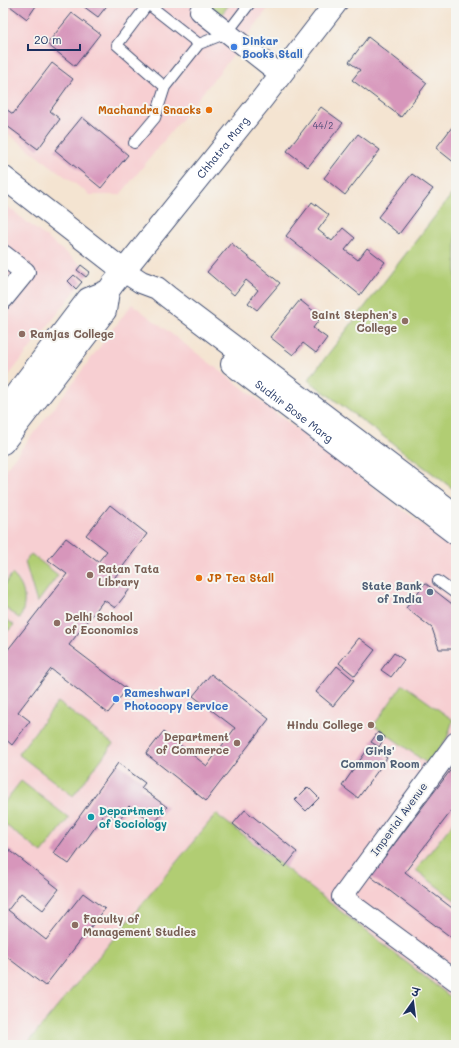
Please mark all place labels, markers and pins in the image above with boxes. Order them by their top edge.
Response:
place label: Dinkar Books Stall [242,33,303,61]
marker: Dinkar Books Stall [229,42,239,52]
place label: Machandra Snacks [98,102,201,117]
marker: Machandra Snacks [204,105,214,115]
place label: Saint Stephen's College [311,307,397,335]
marker: Saint Stephen's College [400,316,410,326]
place label: Ramjas College [30,326,114,341]
marker: Ramjas College [17,329,27,339]
place label: Ratan Tata Library [98,561,159,589]
marker: Ratan Tata Library [85,570,95,580]
place label: JP Tea Stall [207,570,274,585]
marker: JP Tea Stall [194,573,204,583]
place label: State Bank of India [362,578,422,606]
marker: State Bank of India [425,587,435,597]
place label: Delhi School of Economics [65,609,139,637]
marker: Delhi School of Economics [52,618,62,628]
place label: Rameshwari Photocopy Service [124,685,229,713]
marker: Rameshwari Photocopy Service [111,694,121,704]
place label: Hindu College [286,717,363,732]
marker: Hindu College [366,720,376,730]
place label: Department of Commerce [156,729,229,757]
marker: Girls' Common Room [375,733,385,743]
marker: Department of Commerce [232,738,242,748]
place label: Girls' Common Room [341,743,420,771]
place label: Department of Sociology [99,803,167,831]
marker: Department of Sociology [86,812,96,822]
place label: Faculty of Management Studies [83,911,197,939]
marker: Faculty of Management Studies [70,920,80,930]

